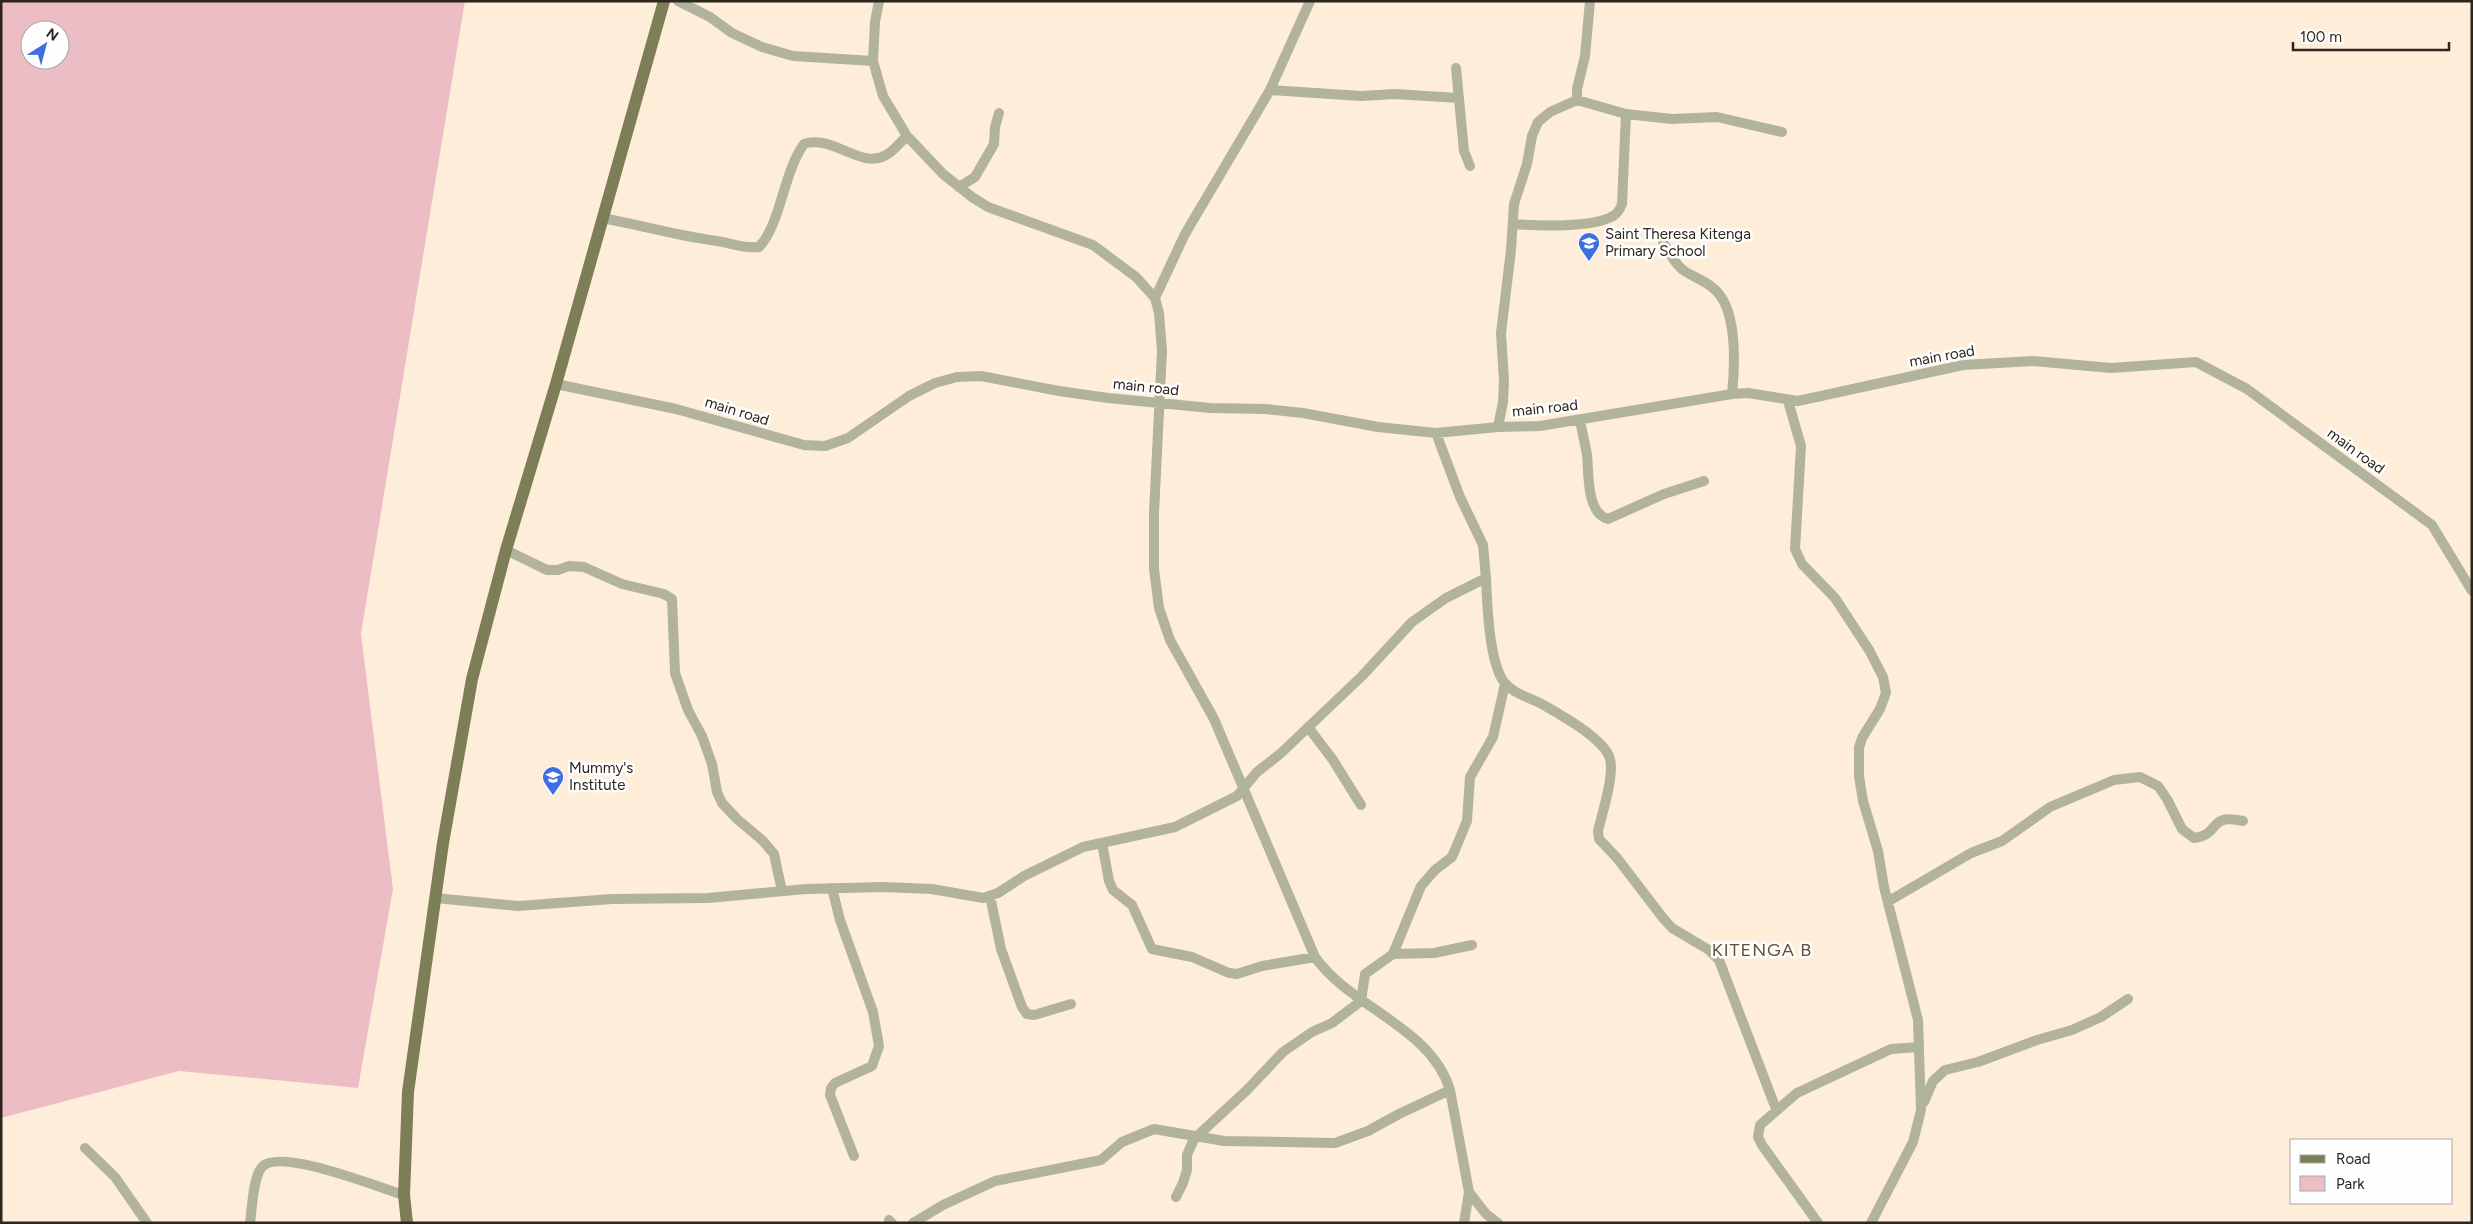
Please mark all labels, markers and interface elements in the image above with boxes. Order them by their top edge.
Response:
north arrow [20,20,70,70]
scale bar [2293,20,2449,52]
text: N [43,25,62,45]
text: 100 m [2300,28,2342,46]
place label: Saint Theresa Kitenga Primary School [1605,225,1751,260]
school or university icon: Saint Theresa Kitenga Primary School [1577,231,1601,262]
street label: main road [1908,341,1976,371]
street label: main road [1112,375,1180,399]
street label: main road [703,393,771,429]
street label: main road [1511,396,1579,420]
street label: main road [2324,424,2388,478]
place label: Mummy's Institute [569,759,633,794]
school or university icon: Mummy's Institute [541,765,565,796]
district label: KITENGA B [1712,939,1812,961]
legend [2290,1139,2453,1204]
text: Road [2336,1150,2371,1168]
text: Park [2336,1175,2365,1193]

